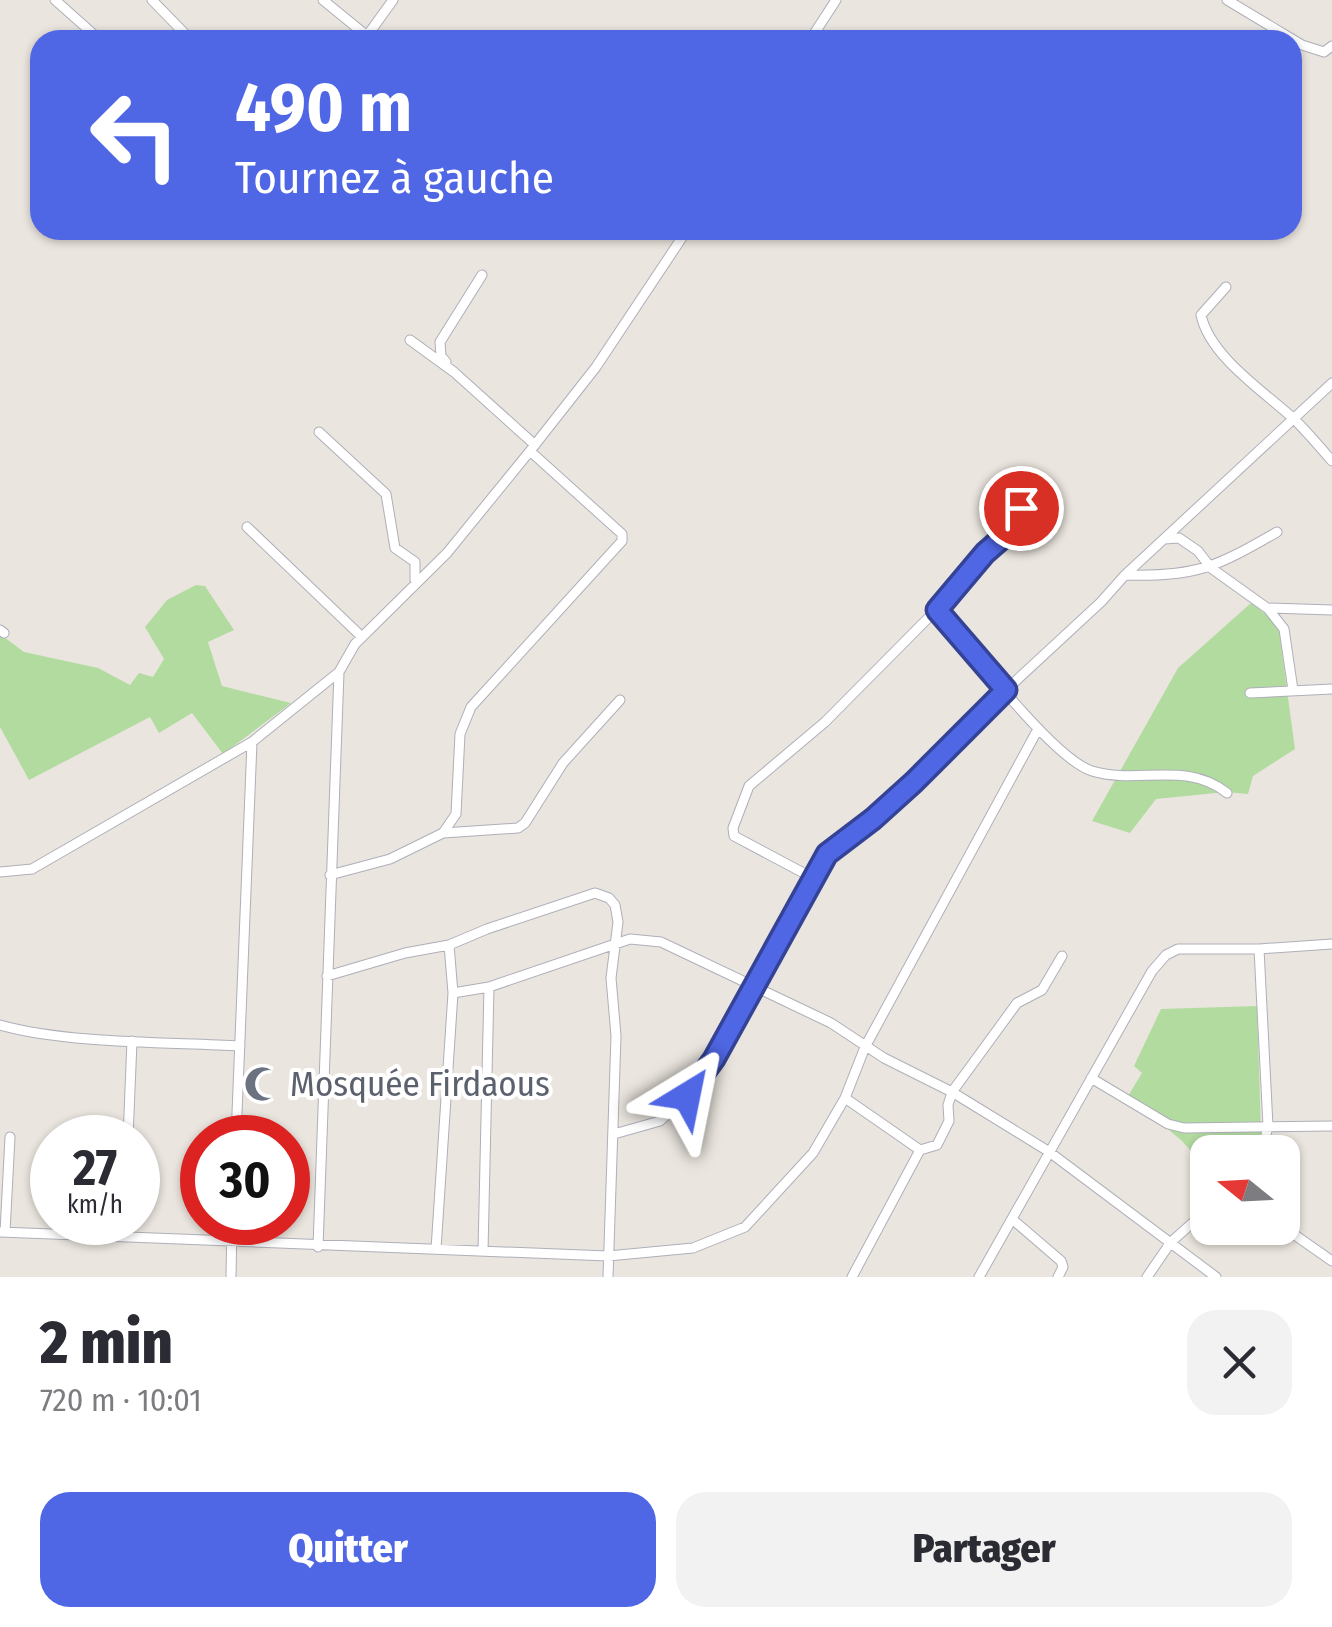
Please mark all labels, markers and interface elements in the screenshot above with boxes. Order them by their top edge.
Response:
text: 490 m [235,66,412,150]
icon: left [70,70,200,200]
text: Tournez à gauche [235,151,554,205]
pin [979,466,1064,551]
icon: arrive [994,481,1049,536]
position arrow [635,1044,739,1148]
place label: Mosquée Firdaous [290,1063,550,1105]
mosque icon: Mosquée Firdaous [243,1065,281,1103]
speed limit sign: 30 [180,1115,310,1245]
north arrow [1190,1135,1300,1245]
map controls [1190,1135,1300,1245]
text: 27 [73,1138,117,1198]
text: km/h [67,1190,123,1220]
text: 2 min [40,1307,173,1379]
button: close [1187,1310,1292,1415]
text: 720 m · 10:01 [40,1381,202,1419]
button: Quitter [40,1492,656,1607]
button: Partager [676,1492,1292,1607]

